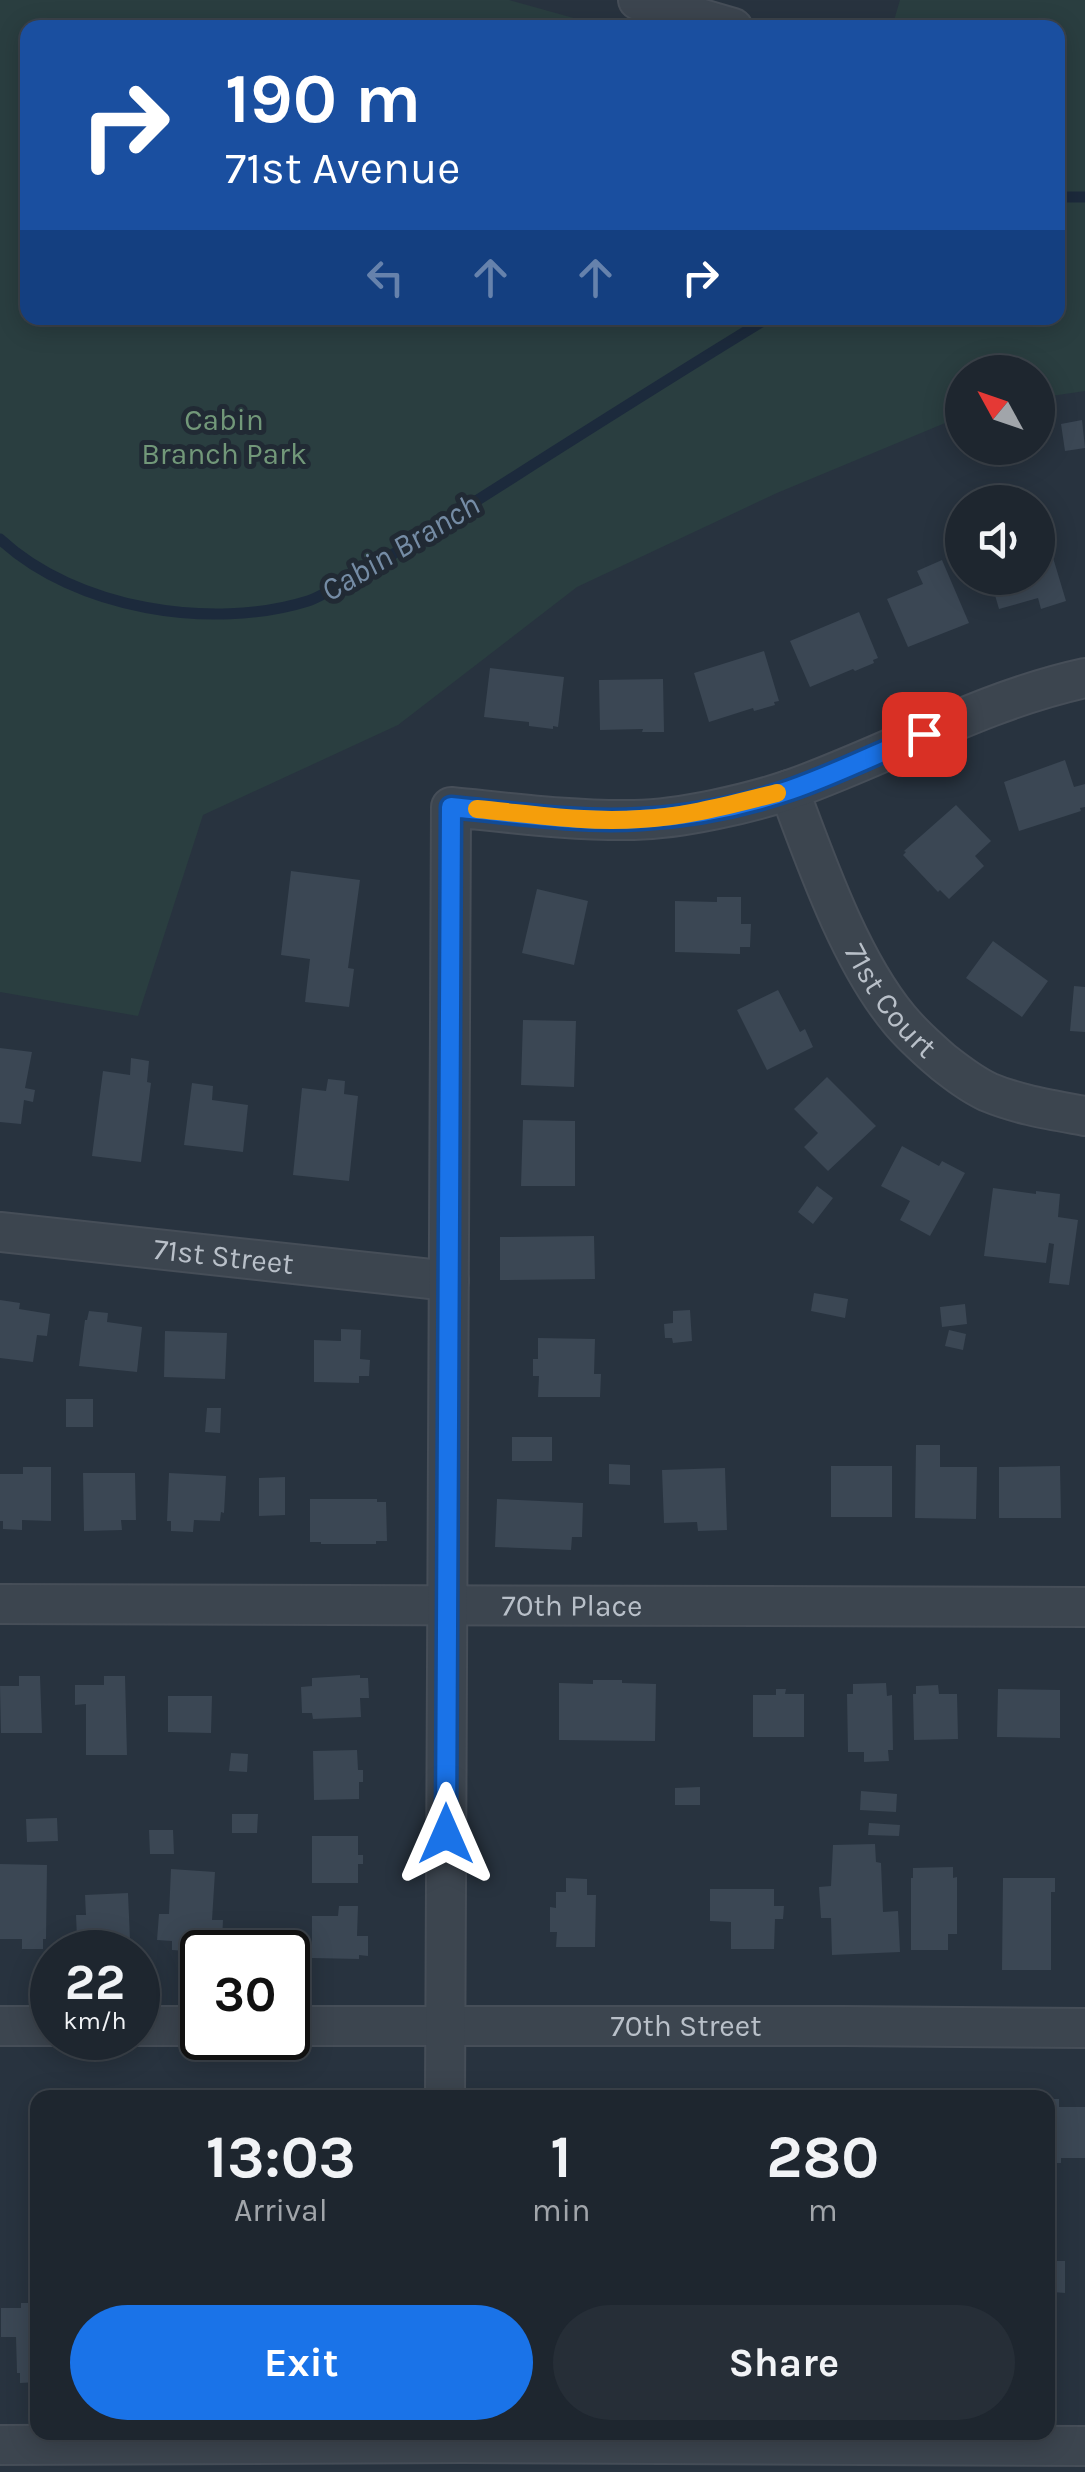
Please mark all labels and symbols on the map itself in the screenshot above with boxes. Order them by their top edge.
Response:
north arrow [945,355,1055,465]
park label: Cabin Branch Park [141,402,307,472]
water label: Cabin Branch [314,486,486,609]
pin [882,692,967,777]
street label: 71st Court [837,938,944,1065]
street label: 71st Street [152,1231,295,1282]
street label: 70th Place [502,1587,642,1624]
position arrow [394,1782,498,1886]
speed limit sign: 30 [180,1930,310,2060]
street label: 70th Street [611,2008,761,2044]

